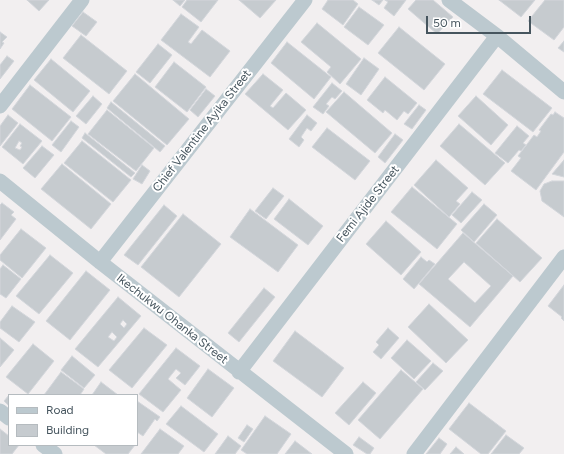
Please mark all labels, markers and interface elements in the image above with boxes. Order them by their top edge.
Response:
scale bar [428,8,533,34]
text: 50 m [433,16,461,30]
street label: Chief Valentine Ayika Street [150,67,254,195]
street label: Femi Ajide Street [334,163,402,245]
street label: Ikechukwu Ohanka Street [113,271,231,367]
legend [8,394,138,446]
text: Road [46,403,74,417]
text: Building [46,423,89,437]

